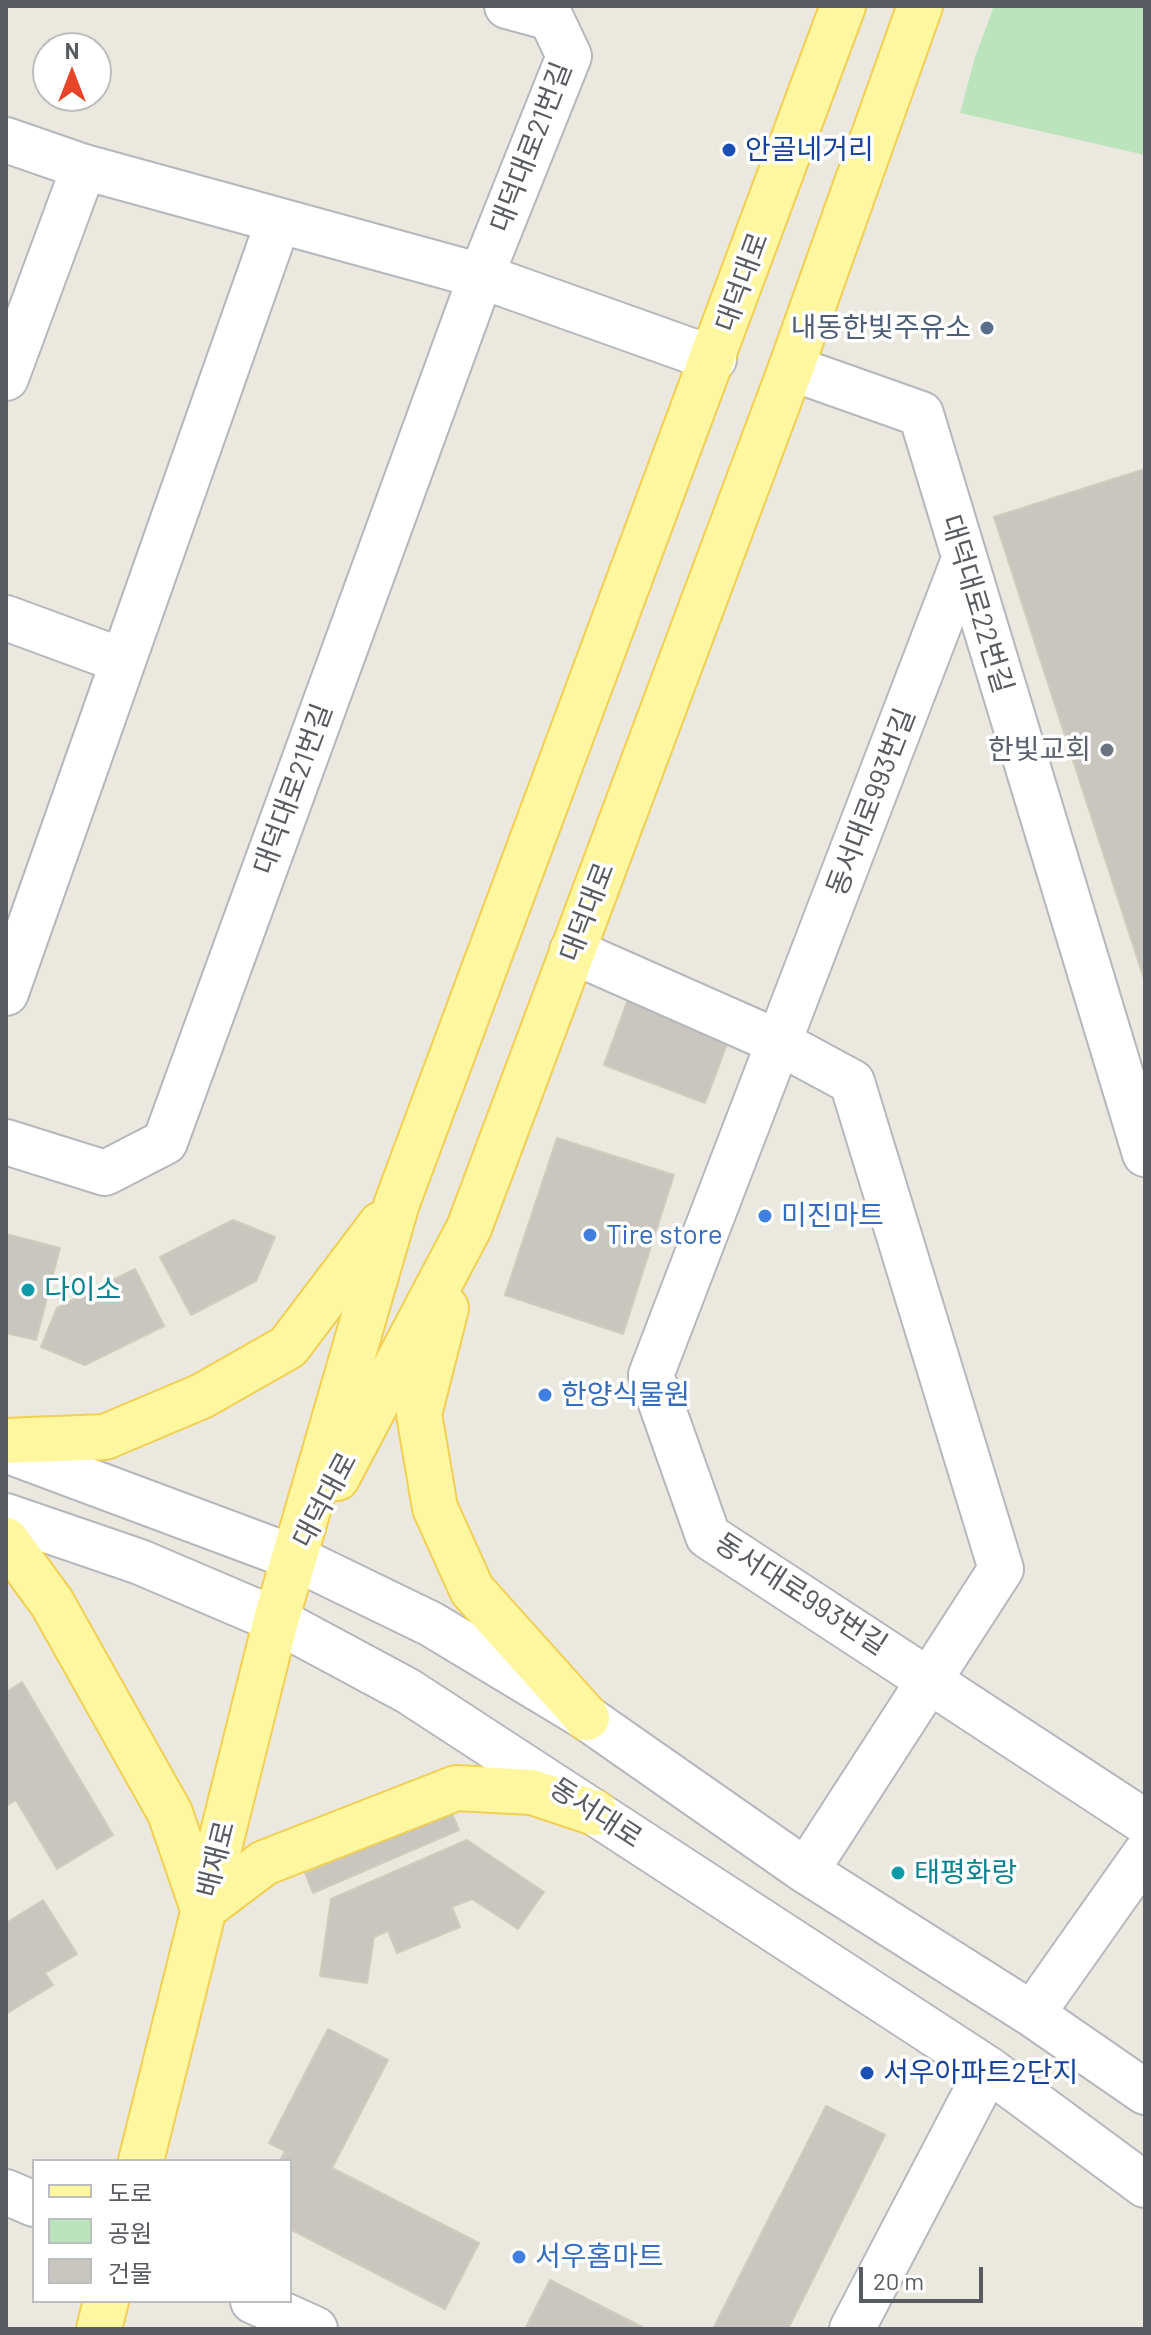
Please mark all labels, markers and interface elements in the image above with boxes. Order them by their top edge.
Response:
north arrow [32,32,112,112]
text: N [65,37,79,63]
street label: 대덕대로21번길 [483,57,579,237]
place label: 안골네거리 [745,133,874,167]
marker: 안골네거리 [720,141,738,159]
street label: 대덕대로 [709,228,775,336]
place label: 내동한빛주유소 [791,311,971,345]
marker: 내동한빛주유소 [978,319,996,337]
street label: 대덕대로22번길 [934,511,1020,697]
street label: 대덕대로21번길 [247,699,339,879]
street label: 동서대로993번길 [820,703,922,901]
place label: 한빛교회 [988,733,1091,767]
marker: 한빛교회 [1098,741,1116,759]
street label: 대덕대로 [553,858,621,966]
place label: 미진마트 [781,1199,884,1233]
marker: 미진마트 [756,1207,774,1225]
place label: Tire store [606,1218,723,1252]
marker: Tire store [581,1226,599,1244]
place label: 다이소 [44,1273,121,1307]
marker: 다이소 [19,1281,37,1299]
place label: 한양식물원 [561,1378,690,1412]
marker: 한양식물원 [536,1386,554,1404]
street label: 대덕대로 [286,1447,364,1553]
street label: 동서대로993번길 [709,1526,893,1662]
street label: 동서대로 [544,1771,648,1855]
street label: 배재로 [190,1817,242,1901]
place label: 태평화랑 [914,1856,1017,1890]
marker: 태평화랑 [889,1864,907,1882]
place label: 서우아파트2단지 [883,2056,1078,2090]
marker: 서우아파트2단지 [858,2064,876,2082]
legend [32,2159,292,2303]
text: 도로 [108,2178,152,2207]
text: 공원 [108,2218,152,2247]
place label: 서우홈마트 [535,2240,664,2274]
marker: 서우홈마트 [510,2248,528,2266]
scale bar [863,2251,987,2301]
text: 건물 [108,2258,152,2287]
text: 20 m [873,2266,924,2295]

